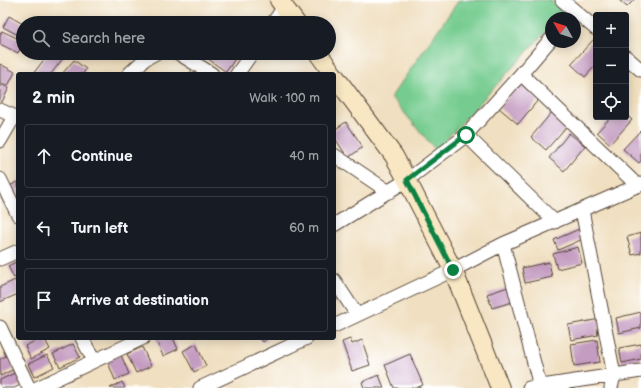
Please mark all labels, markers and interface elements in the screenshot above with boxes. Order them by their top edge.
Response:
north arrow [545,12,581,48]
map controls [593,12,629,120]
button: + [593,12,629,48]
search box [16,16,336,60]
icon: search [30,27,52,49]
text: Search here [62,29,145,48]
button: − [593,48,629,84]
button: locate [593,84,629,120]
text: 2 min [32,88,75,108]
text: Walk · 100 m [249,90,320,106]
route start [457,126,475,144]
icon: ahead [33,145,55,167]
text: Continue [71,147,133,166]
text: 40 m [289,148,319,164]
icon: left [33,217,55,239]
text: Turn left [71,219,128,238]
text: 60 m [289,220,319,236]
route end [444,261,462,279]
icon: arrive [33,289,55,311]
text: Arrive at destination [71,291,209,310]

